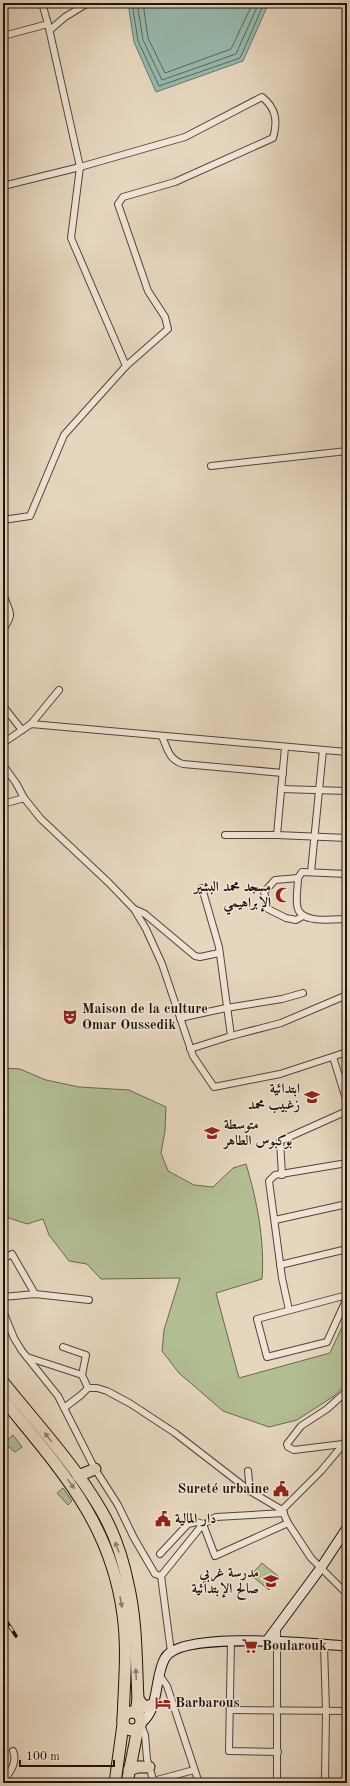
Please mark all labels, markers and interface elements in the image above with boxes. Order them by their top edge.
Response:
place label: مسجد محمد البشير الإبراهيمي [192,880,271,915]
mosque icon: مسجد محمد البشير الإبراهيمي [274,886,292,904]
place label: Maison de la culture Omar Oussedik [82,1002,208,1032]
theatre icon: Maison de la culture Omar Oussedik [61,1008,79,1026]
place label: ابتدائية زغبيب محمد [248,1082,300,1114]
school or university icon: ابتدائية زغبيب محمد [303,1088,321,1106]
place label: متوسطة بوكبوس الطاهر [222,1118,293,1150]
school or university icon: متوسطة بوكبوس الطاهر [203,1124,221,1142]
one-way arrow [44,1432,52,1443]
one-way arrow [67,1479,75,1490]
public building icon: Sureté urbaine [272,1480,290,1498]
place label: Sureté urbaine [177,1482,269,1496]
public building icon: دار المالية [154,1510,172,1528]
place label: دار المالية [175,1512,216,1527]
one-way arrow [113,1540,119,1552]
place label: مدرسة غربي صالح الإبتدائية [192,1566,259,1600]
school or university icon: مدرسة غربي صالح الإبتدائية [262,1572,280,1590]
one-way arrow [119,1596,125,1609]
supermarket icon: Boularouk [241,1637,259,1655]
place label: Boularouk [262,1639,327,1653]
one-way arrow [133,1668,140,1680]
hotel icon: Barbarous [154,1694,172,1712]
place label: Barbarous [175,1696,239,1710]
scale bar [20,1742,114,1768]
text: 100 m [26,1751,60,1763]

